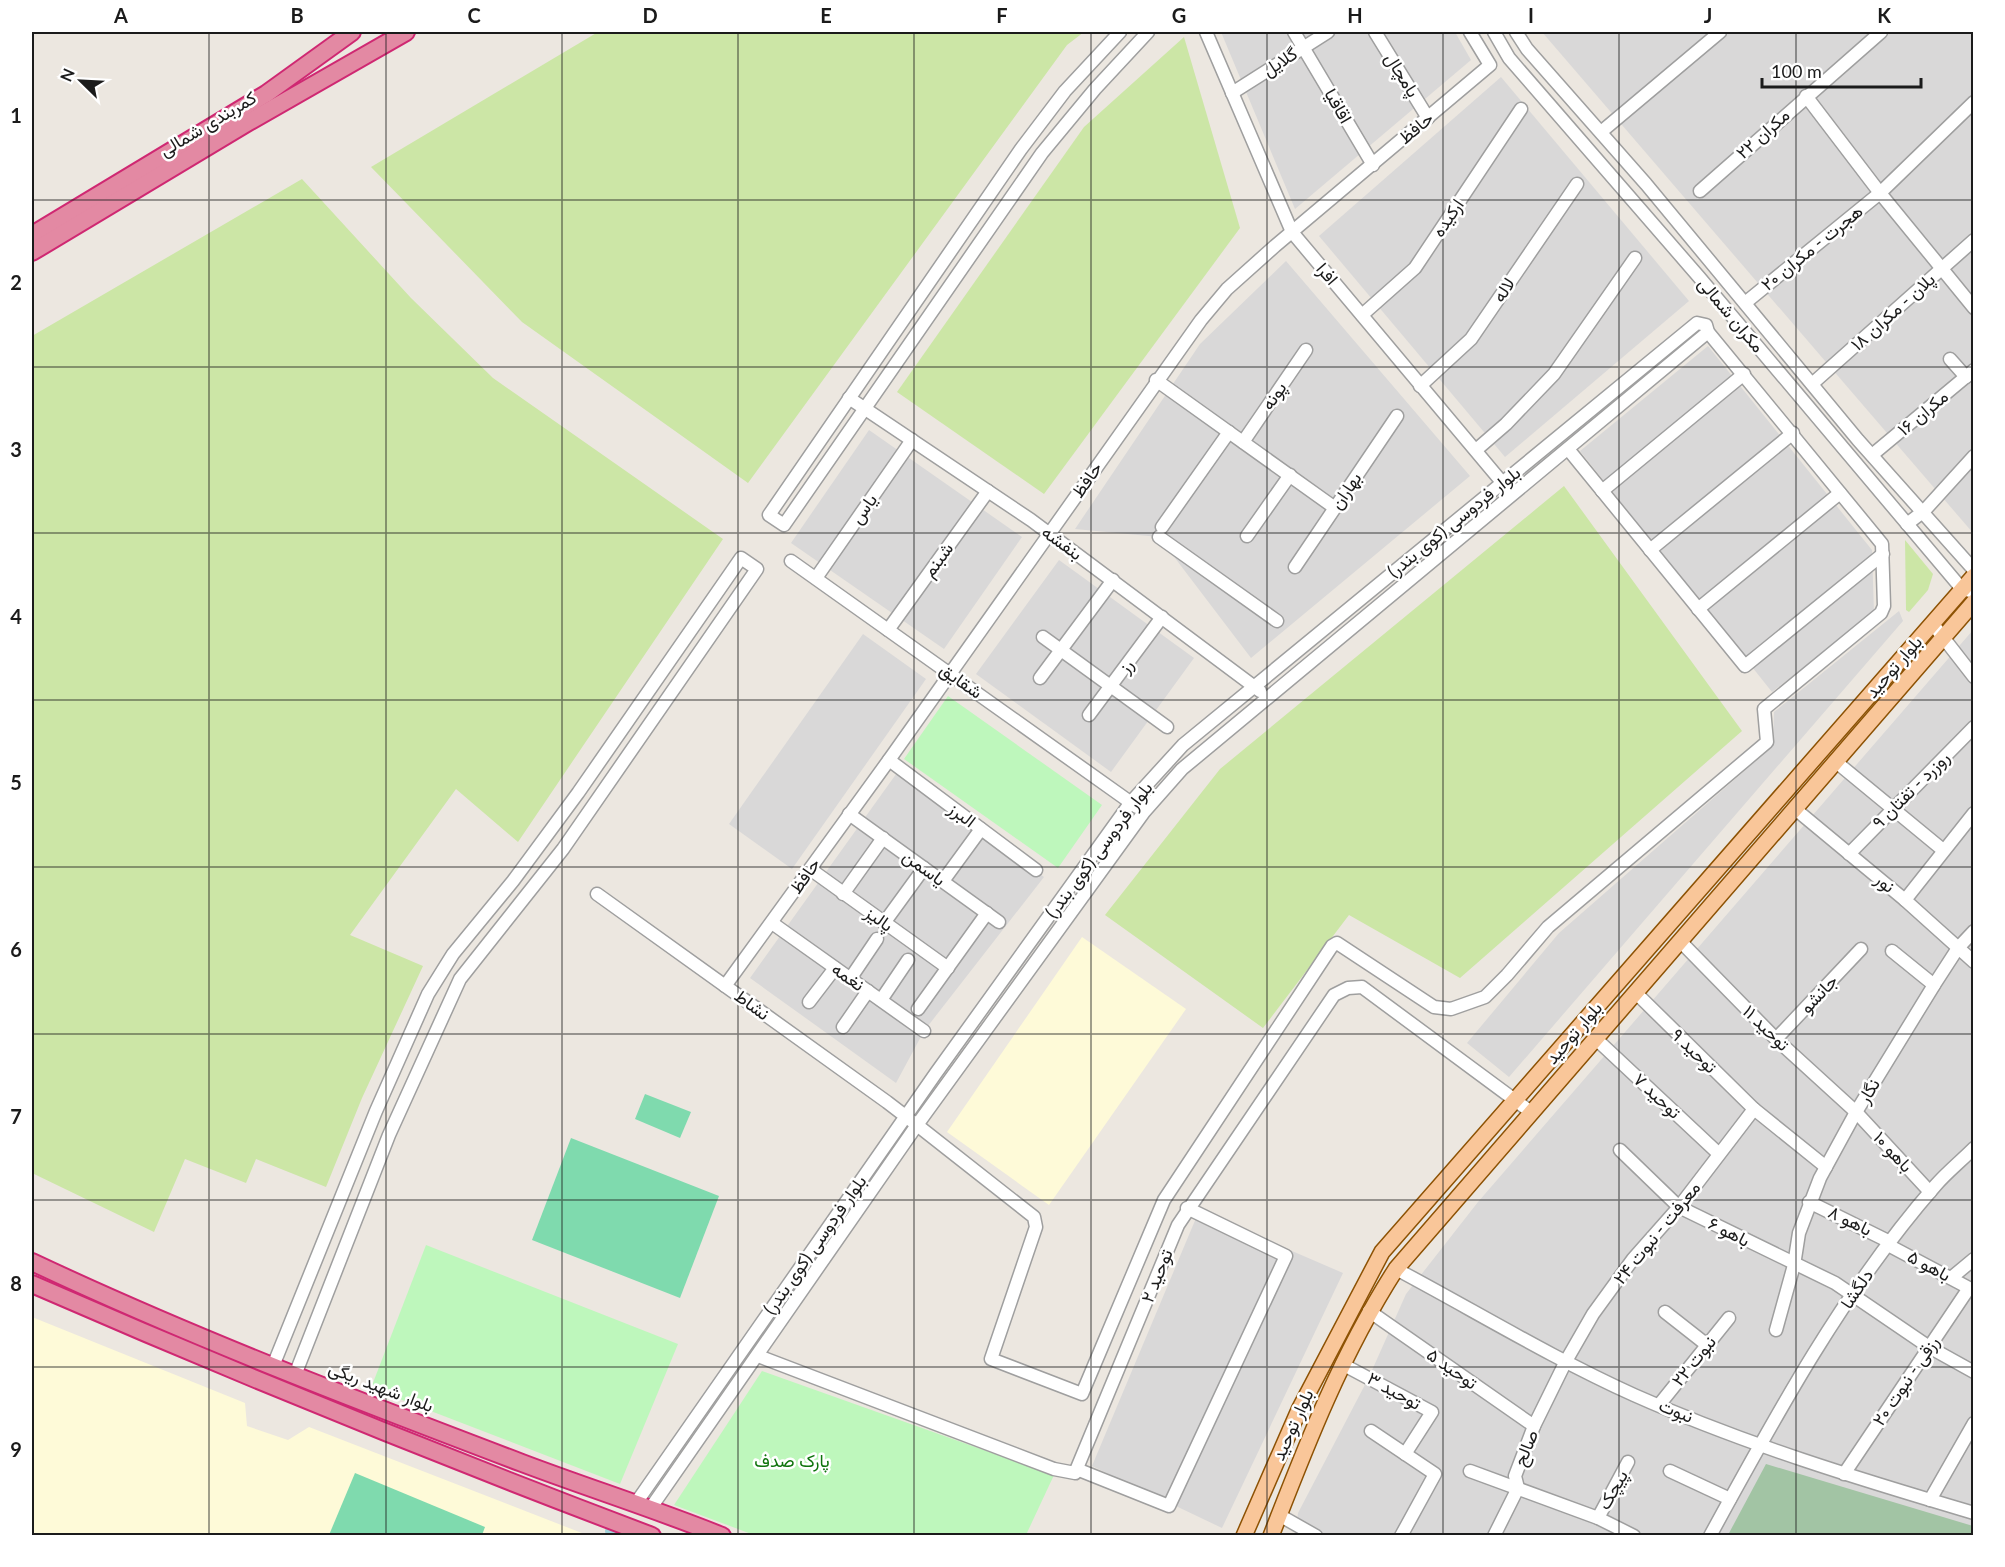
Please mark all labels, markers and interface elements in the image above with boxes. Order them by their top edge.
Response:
text: A [113,3,128,27]
text: B [290,3,304,27]
text: C [467,3,481,27]
text: D [642,3,658,27]
text: E [820,3,832,27]
text: F [996,3,1008,27]
text: G [1172,3,1186,27]
text: H [1347,3,1363,27]
text: I [1528,3,1534,27]
text: J [1704,3,1712,27]
text: K [1877,3,1891,27]
street label: گلایل [1258,42,1302,81]
street label: پامچال [1379,48,1425,102]
north arrow [51,51,111,111]
scale bar [1762,51,1921,89]
text: 100 m [1771,60,1822,82]
text: N [56,65,78,84]
street label: اقاقیا [1320,84,1358,127]
street label: کمربندی شمالی [155,86,260,162]
text: 1 [10,103,22,127]
street label: مکران ۲۲ [1731,104,1794,164]
street label: حافظ [1393,106,1437,148]
street label: ارکیده [1427,194,1469,241]
street label: هجرت - مکران ۲۰ [1756,200,1867,296]
street label: افرا [1311,258,1343,290]
street label: پلان - مکران ۱۸ [1846,268,1940,356]
text: 2 [10,270,22,294]
street label: مکران شمالی [1693,272,1770,357]
street label: لاله [1487,273,1519,306]
street label: پونه [1256,377,1292,415]
street label: مکران ۱۶ [1893,385,1953,441]
text: 3 [10,437,22,461]
street label: حافظ [1066,457,1106,502]
street label: بلوار فردوسی (کوی بندر) [1382,461,1525,582]
street label: بهاران [1325,468,1366,514]
street label: یاس [845,489,882,528]
street label: بنفشه [1038,520,1087,564]
street label: شبنم [917,538,959,582]
text: 4 [10,604,22,628]
street label: بلوار توحید [1860,631,1927,703]
street label: رز [1112,654,1138,678]
street label: شقایق [935,658,987,704]
street label: روزرد - تفتان ۹ [1867,746,1954,833]
text: 5 [10,770,22,794]
street label: بلوار فردوسی (کوی بندر) [1040,777,1157,922]
street label: البرز [943,796,981,832]
street label: یاسمن [898,844,950,891]
street label: حافظ [784,853,824,898]
street label: نور [1870,867,1900,898]
street label: پالیز [859,900,898,937]
text: 6 [10,937,22,961]
street label: نغمه [828,957,869,995]
street label: جانشو [1795,969,1843,1018]
street label: نشاط [731,984,775,1024]
street label: بلوار توحید [1540,997,1607,1069]
street label: توحید ۱۱ [1738,1000,1795,1056]
street label: توحید ۹ [1667,1023,1722,1078]
street label: توحید ۷ [1629,1068,1686,1123]
street label: نگار [1852,1074,1885,1108]
text: 7 [10,1104,22,1128]
street label: باهو ۱۰ [1869,1126,1918,1177]
street label: بلوار فردوسی (کوی بندر) [758,1171,871,1319]
street label: معرفت - نبوت ۲۴ [1608,1177,1705,1289]
street label: باهو ۸ [1825,1200,1876,1241]
street label: باهو ۶ [1704,1211,1754,1252]
street label: باهو ۵ [1904,1245,1955,1286]
street label: توحید ۲ [1135,1246,1178,1306]
street label: دلگشا [1835,1265,1877,1312]
text: 8 [10,1271,22,1295]
street label: نبوت ۲۲ [1666,1331,1721,1391]
street label: رزقی - نبوت ۲۰ [1867,1331,1944,1430]
street label: توحید ۵ [1422,1343,1482,1394]
street label: بلوار شهید ریگی [325,1356,437,1417]
street label: توحید ۳ [1363,1366,1425,1415]
street label: بلوار توحید [1267,1386,1318,1464]
street label: نبوت [1656,1393,1697,1428]
street label: صالح [1508,1426,1544,1470]
text: 9 [10,1437,22,1461]
park label: پارک صدف [754,1449,830,1473]
street label: پیچک [1592,1466,1634,1514]

